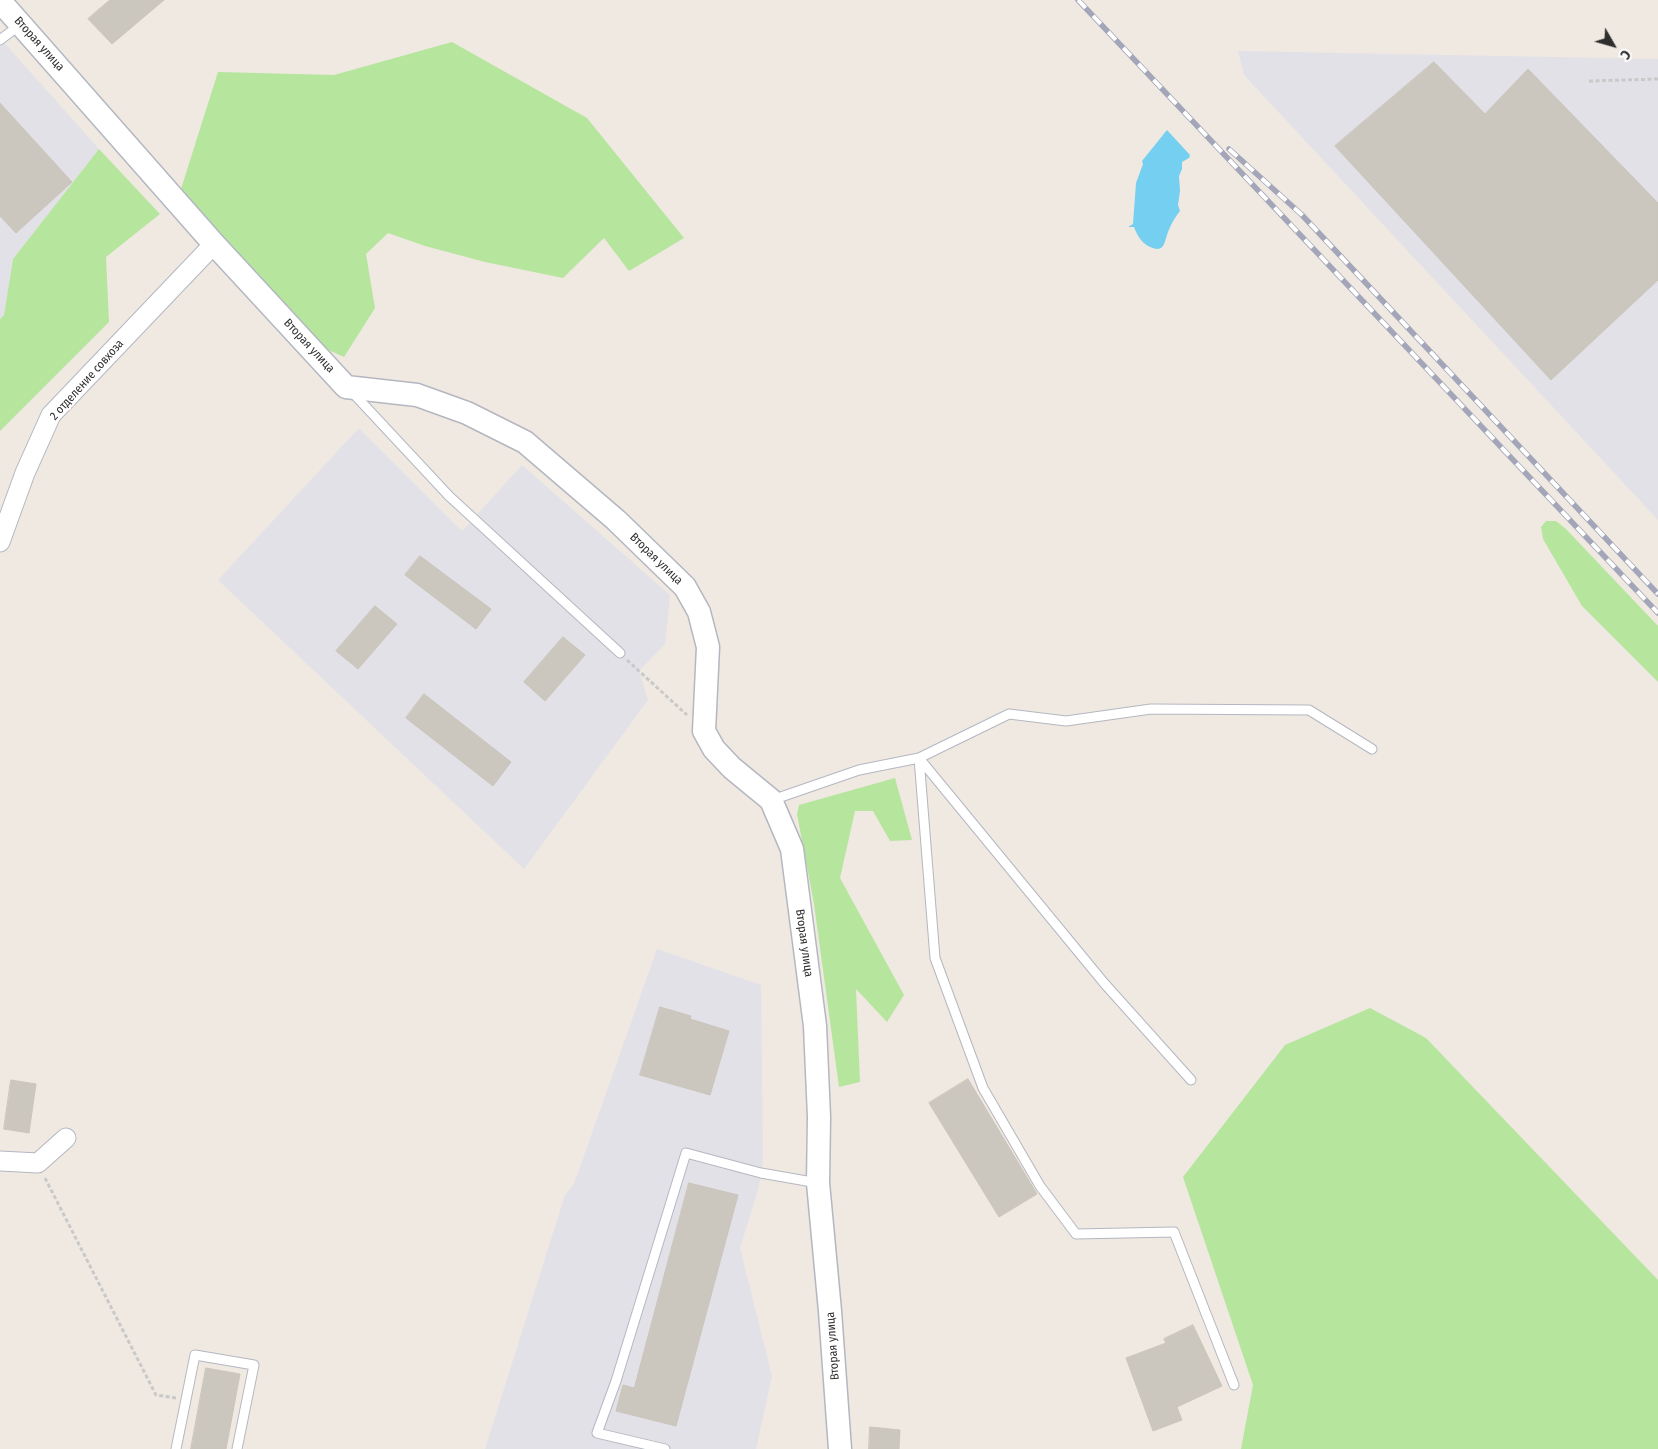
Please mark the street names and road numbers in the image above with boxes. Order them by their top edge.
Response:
street label: Вторая улица [11,14,67,74]
street label: Вторая улица [280,316,338,376]
street label: 2 отделение совхоза [47,337,127,423]
street label: Вторая улица [626,530,686,588]
street label: Вторая улица [792,908,816,978]
street label: Вторая улица [823,1311,843,1381]

